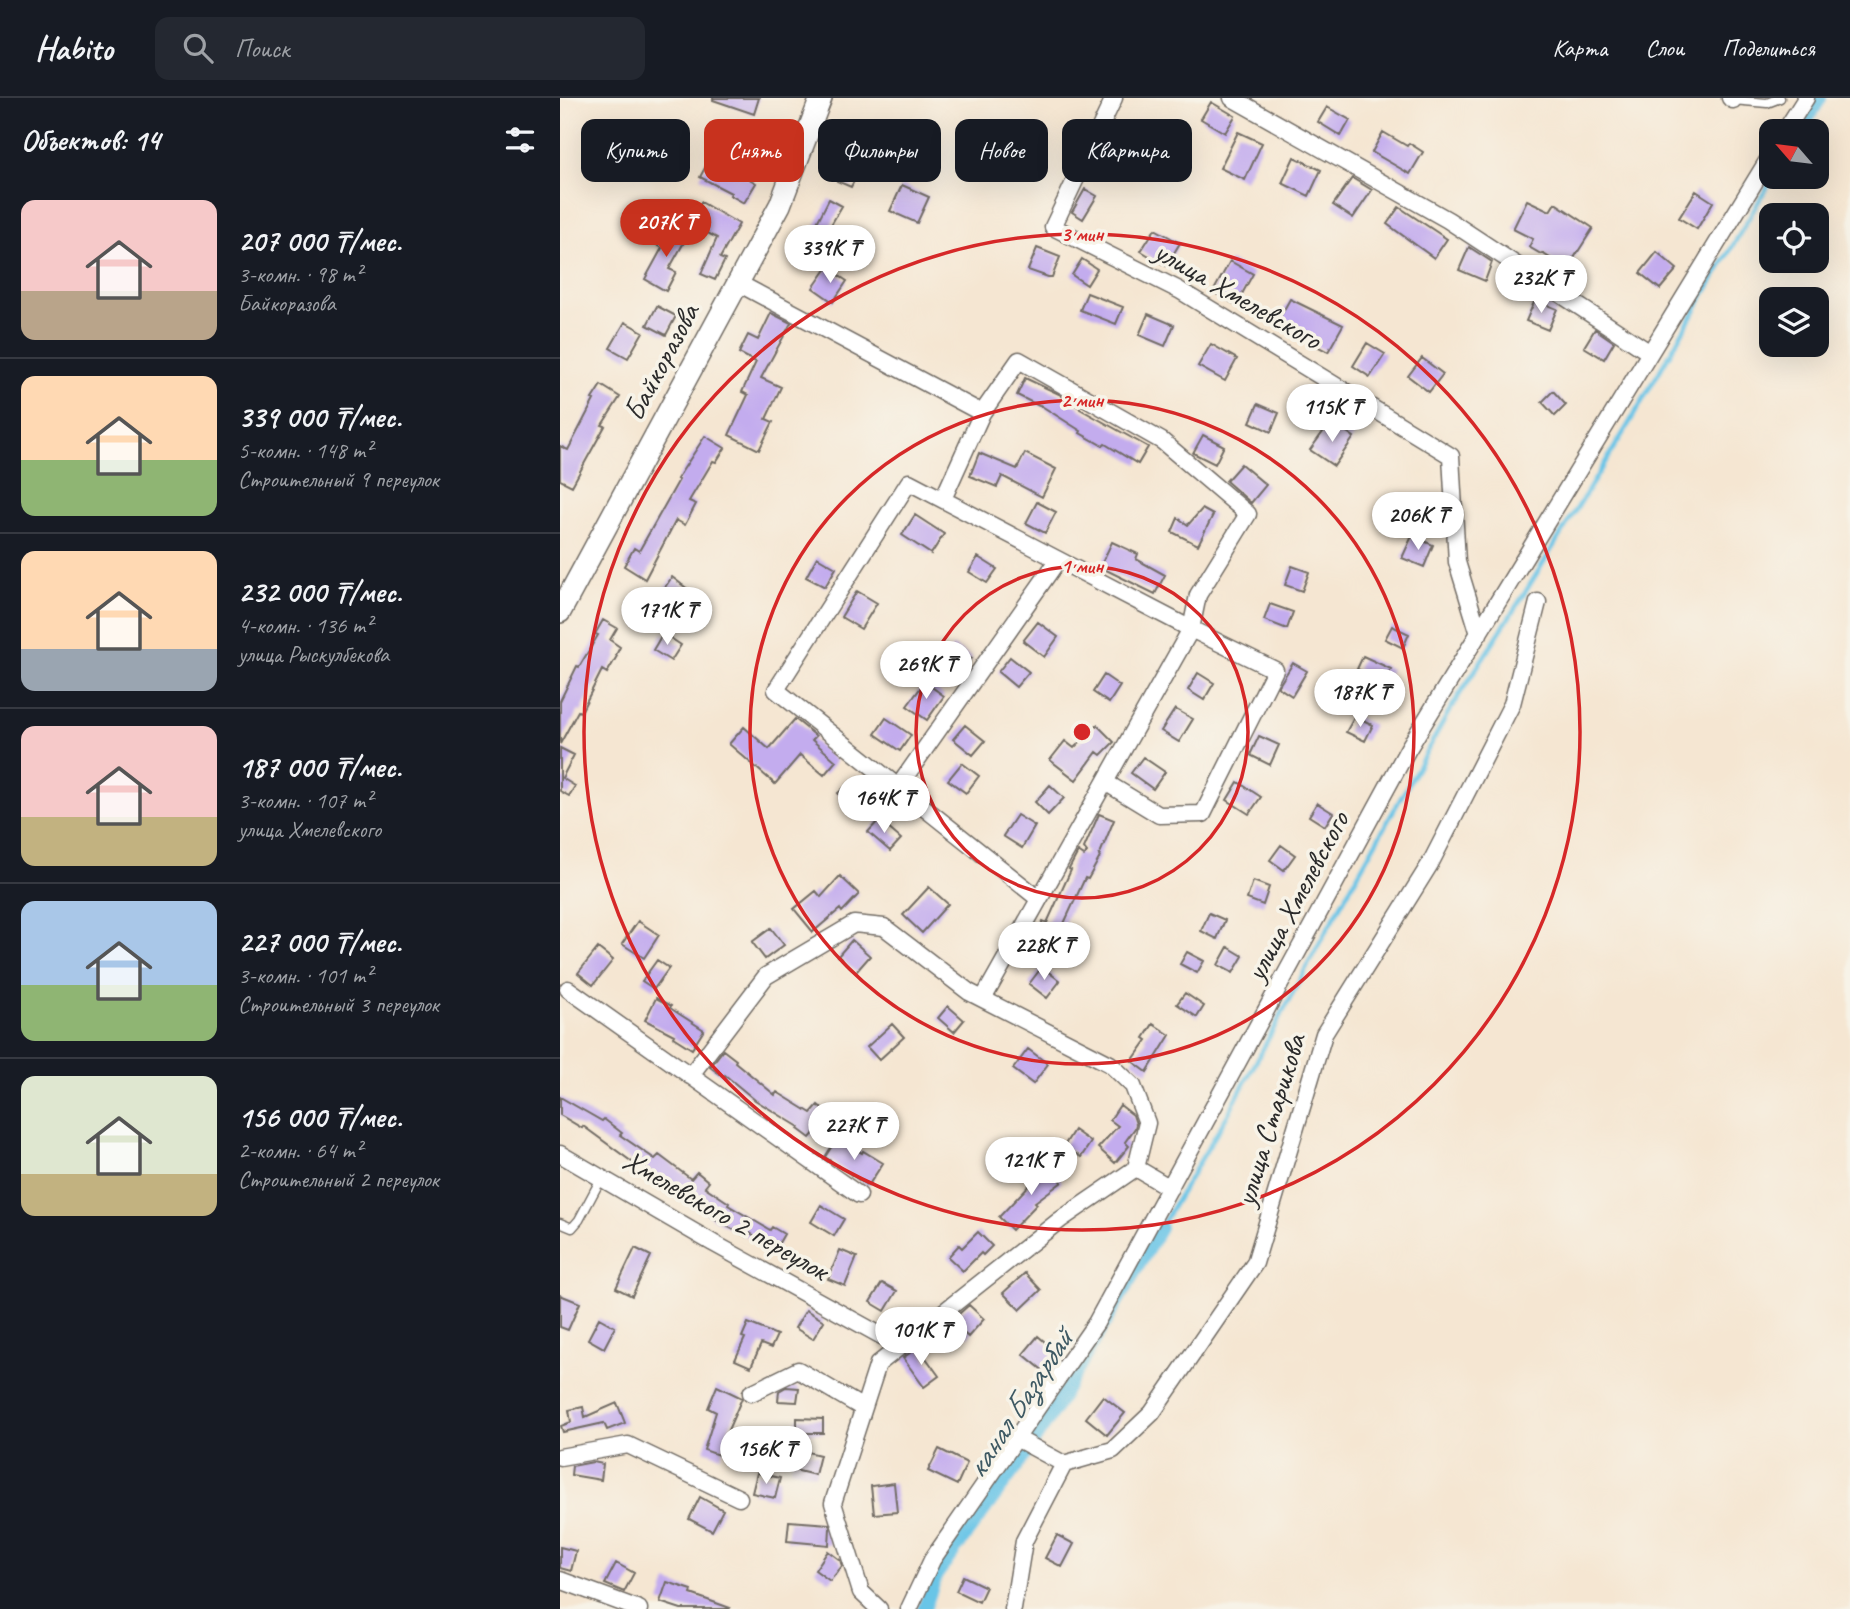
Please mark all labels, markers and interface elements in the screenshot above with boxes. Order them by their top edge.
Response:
search box [155,17,645,80]
text: Habito [35,27,113,69]
icon: search [179,29,217,67]
text: Поиск [235,32,290,65]
text: Карта [1553,33,1607,63]
text: Слои [1645,33,1684,63]
text: Поделиться [1722,33,1815,63]
chip: Купить [581,119,690,182]
chip: Снять [704,119,804,182]
chip: Фильтры [818,119,941,182]
chip: Новое [955,119,1048,182]
chip: Квартира [1062,119,1192,182]
north arrow [1759,119,1829,189]
map controls [1759,119,1829,357]
text: Объектов: 14 [21,121,160,159]
icon: filters [501,121,539,159]
pin: 207K ₸ [609,200,723,259]
button: locate [1759,203,1829,273]
text: 207K ₸ [636,207,696,236]
text: 3 мин [1061,221,1105,247]
text: 207 000 ₸/мес. [238,222,402,260]
pin: 339K ₸ [773,226,887,285]
icon: home [77,228,161,312]
street label: улица Хмелевского [1146,231,1329,359]
text: 339K ₸ [800,233,860,262]
pin: 232K ₸ [1484,256,1598,315]
text: 3-комн. · 98 m² [238,260,362,289]
text: 232K ₸ [1511,263,1571,292]
button: layers [1759,287,1829,357]
text: Байкоразова [238,289,335,318]
street label: Байкоразова [614,295,708,427]
pin: 115K ₸ [1275,384,1389,444]
text: 2 мин [1061,387,1105,413]
text: 115K ₸ [1302,392,1362,421]
text: 339 000 ₸/мес. [238,398,401,436]
icon: home [77,404,161,488]
text: 5-комн. · 148 m² [238,436,372,465]
text: Строительный 9 переулок [238,465,439,494]
pin: 206K ₸ [1361,492,1475,552]
text: 206K ₸ [1388,500,1448,529]
text: 1 мин [1061,553,1105,579]
text: 232 000 ₸/мес. [238,573,402,611]
icon: home [77,579,161,663]
pin: 171K ₸ [610,588,724,647]
text: 171K ₸ [637,595,697,624]
text: 4-комн. · 136 m² [238,611,372,640]
text: улица Рыскулбекова [238,640,389,669]
pin: 269K ₸ [869,642,983,701]
text: 269K ₸ [896,649,956,678]
pin: 187K ₸ [1303,670,1417,729]
text: 187K ₸ [1330,677,1390,706]
centre of rings [1070,720,1094,744]
text: 187 000 ₸/мес. [238,748,402,786]
icon: home [77,754,161,838]
pin: 164K ₸ [827,776,941,835]
text: 164K ₸ [854,783,914,812]
text: 3-комн. · 107 m² [238,786,372,815]
street label: улица Хмелевского [1235,803,1358,989]
text: улица Хмелевского [238,815,381,844]
pin: 228K ₸ [987,922,1101,982]
text: 227 000 ₸/мес. [238,923,402,961]
icon: home [77,929,161,1013]
text: 228K ₸ [1014,930,1074,959]
text: 3-комн. · 101 m² [238,961,372,990]
text: Строительный 3 переулок [238,990,439,1019]
street label: улица Старикова [1225,1028,1315,1212]
text: 156 000 ₸/мес. [238,1098,402,1136]
pin: 227K ₸ [797,1102,911,1162]
icon: home [77,1104,161,1188]
text: 227K ₸ [824,1110,884,1139]
text: 2-комн. · 64 m² [238,1136,362,1165]
pin: 121K ₸ [974,1138,1088,1197]
street label: Хмелевского 2 переулок [617,1141,838,1291]
text: 121K ₸ [1001,1145,1061,1174]
text: Строительный 2 переулок [238,1165,439,1194]
pin: 101K ₸ [864,1308,978,1367]
text: 101K ₸ [891,1315,951,1344]
water label: канал Базарбай [956,1316,1086,1486]
pin: 156K ₸ [709,1426,823,1486]
text: 156K ₸ [736,1434,796,1463]

